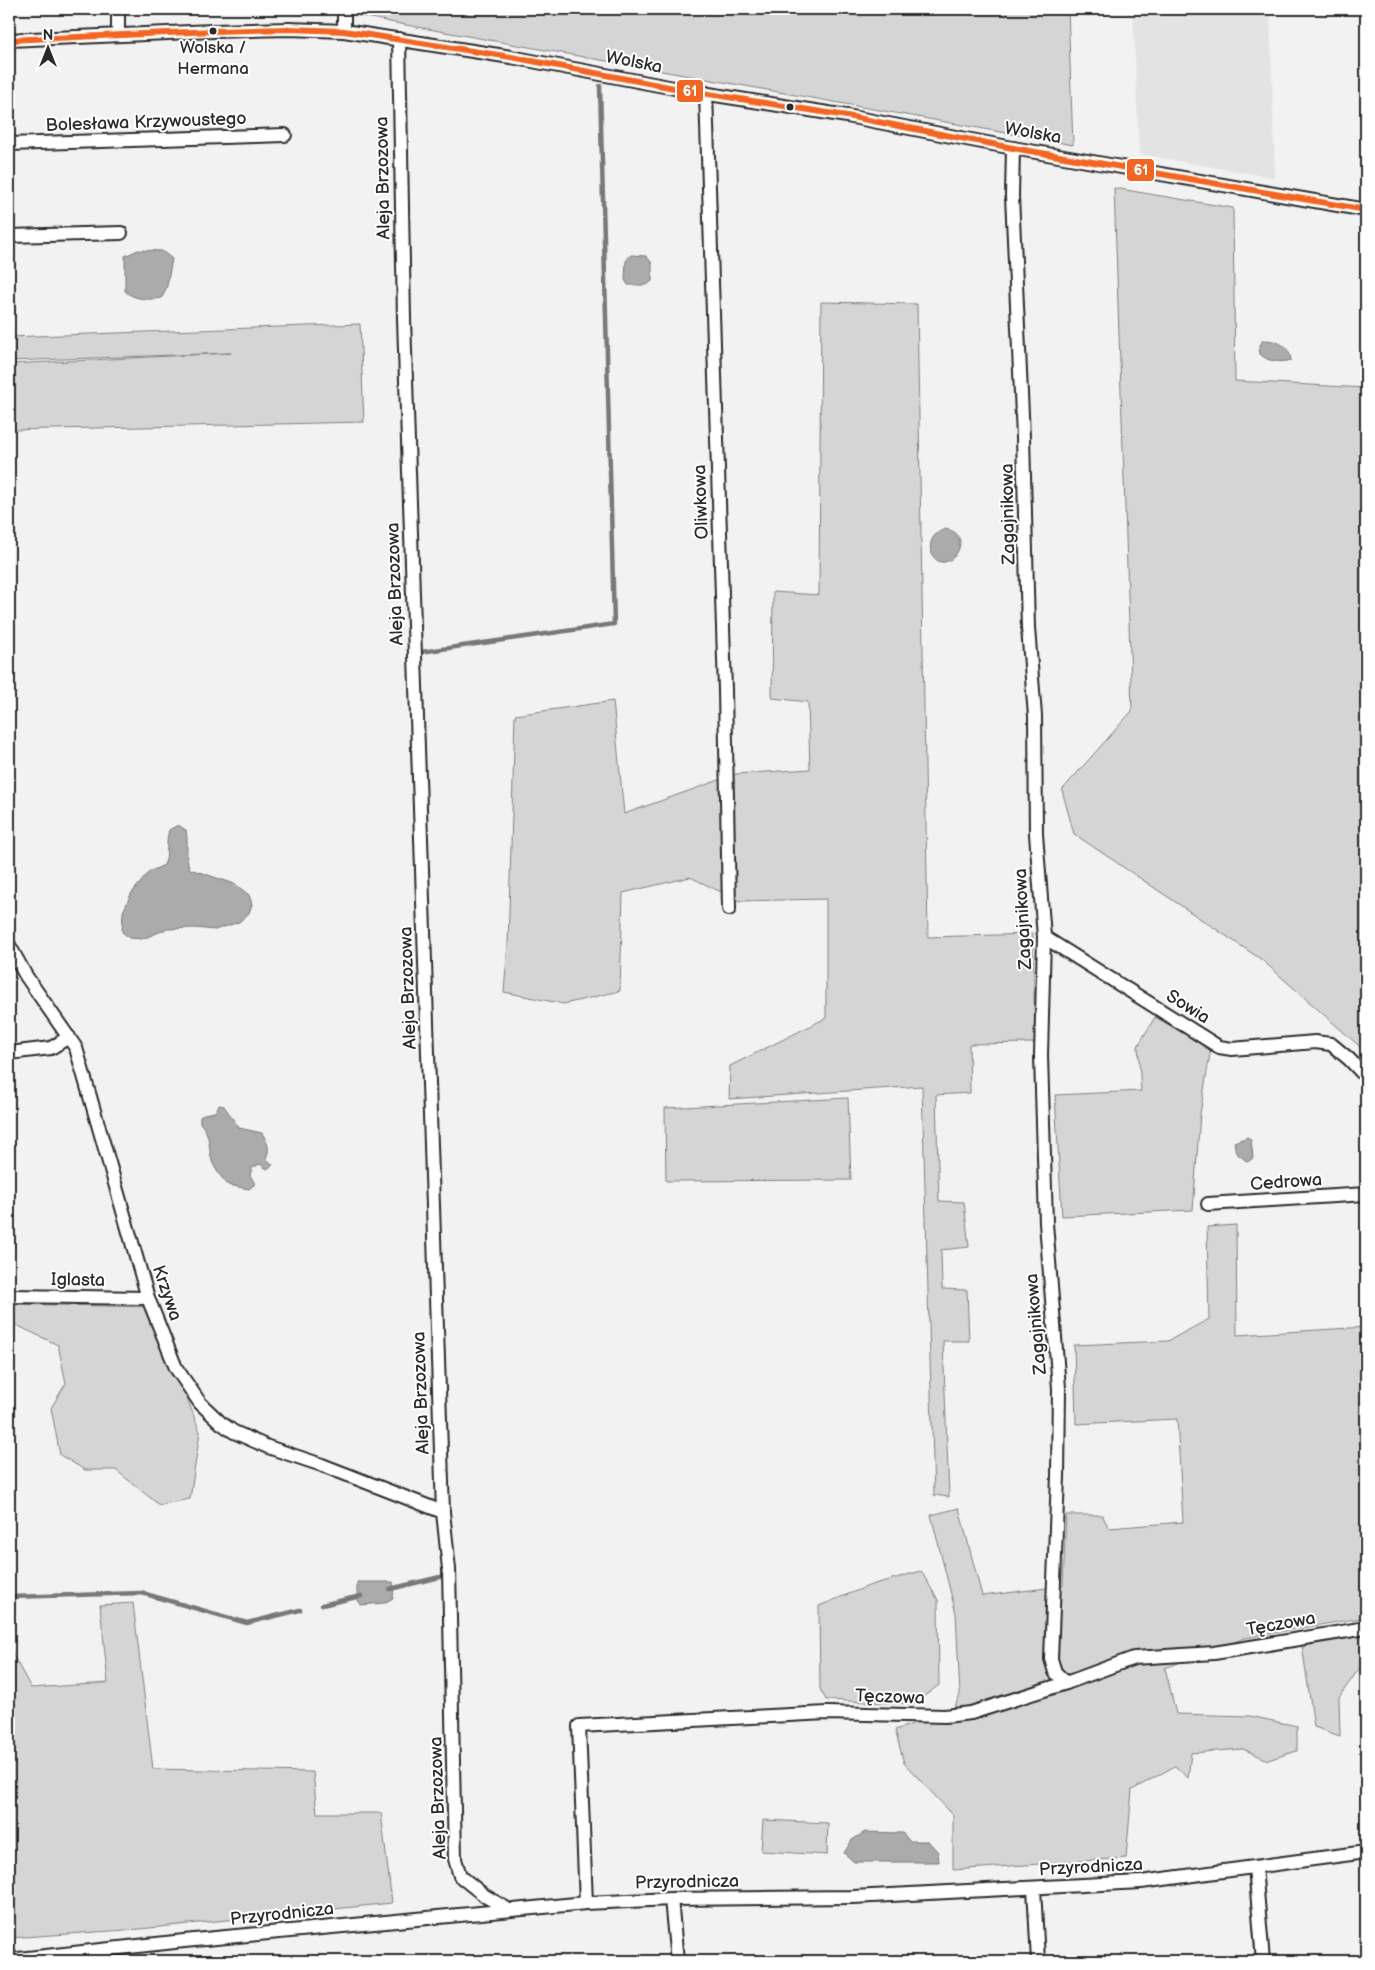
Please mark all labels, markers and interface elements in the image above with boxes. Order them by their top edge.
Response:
north arrow [22,22,72,72]
marker: Wolska / Hermana [208,26,218,36]
text: N [43,27,53,44]
place label: Wolska / Hermana [177,38,249,79]
street label: Wolska [604,46,664,78]
line badge: 61 [676,79,704,103]
text: 61 [683,83,697,100]
unlabelled marker [785,102,795,112]
street label: Bolesława Krzywoustego [45,108,247,136]
street label: Aleja Brzozowa [371,116,395,240]
street label: Wolska [1003,118,1063,148]
line badge: 61 [1126,158,1155,182]
text: 61 [1134,162,1148,179]
street label: Zagajnikowa [997,463,1019,566]
street label: Oliwkowa [689,464,713,540]
street label: Aleja Brzozowa [382,522,408,646]
street label: Zagajnikowa [1010,868,1036,971]
street label: Aleja Brzozowa [395,926,421,1050]
street label: Sowia [1162,986,1214,1028]
street label: Cedrowa [1249,1169,1323,1195]
street label: Krzywa [148,1262,186,1324]
street label: Iglasta [51,1269,105,1291]
street label: Zagajnikowa [1021,1273,1051,1376]
street label: Aleja Brzozowa [408,1331,434,1455]
street label: Tęczowa [1245,1608,1317,1640]
street label: Tęczowa [855,1685,925,1709]
street label: Aleja Brzozowa [425,1736,451,1860]
street label: Przyrodnicza [1038,1854,1144,1880]
street label: Przyrodnicza [635,1871,739,1893]
street label: Przyrodnicza [229,1898,335,1930]

